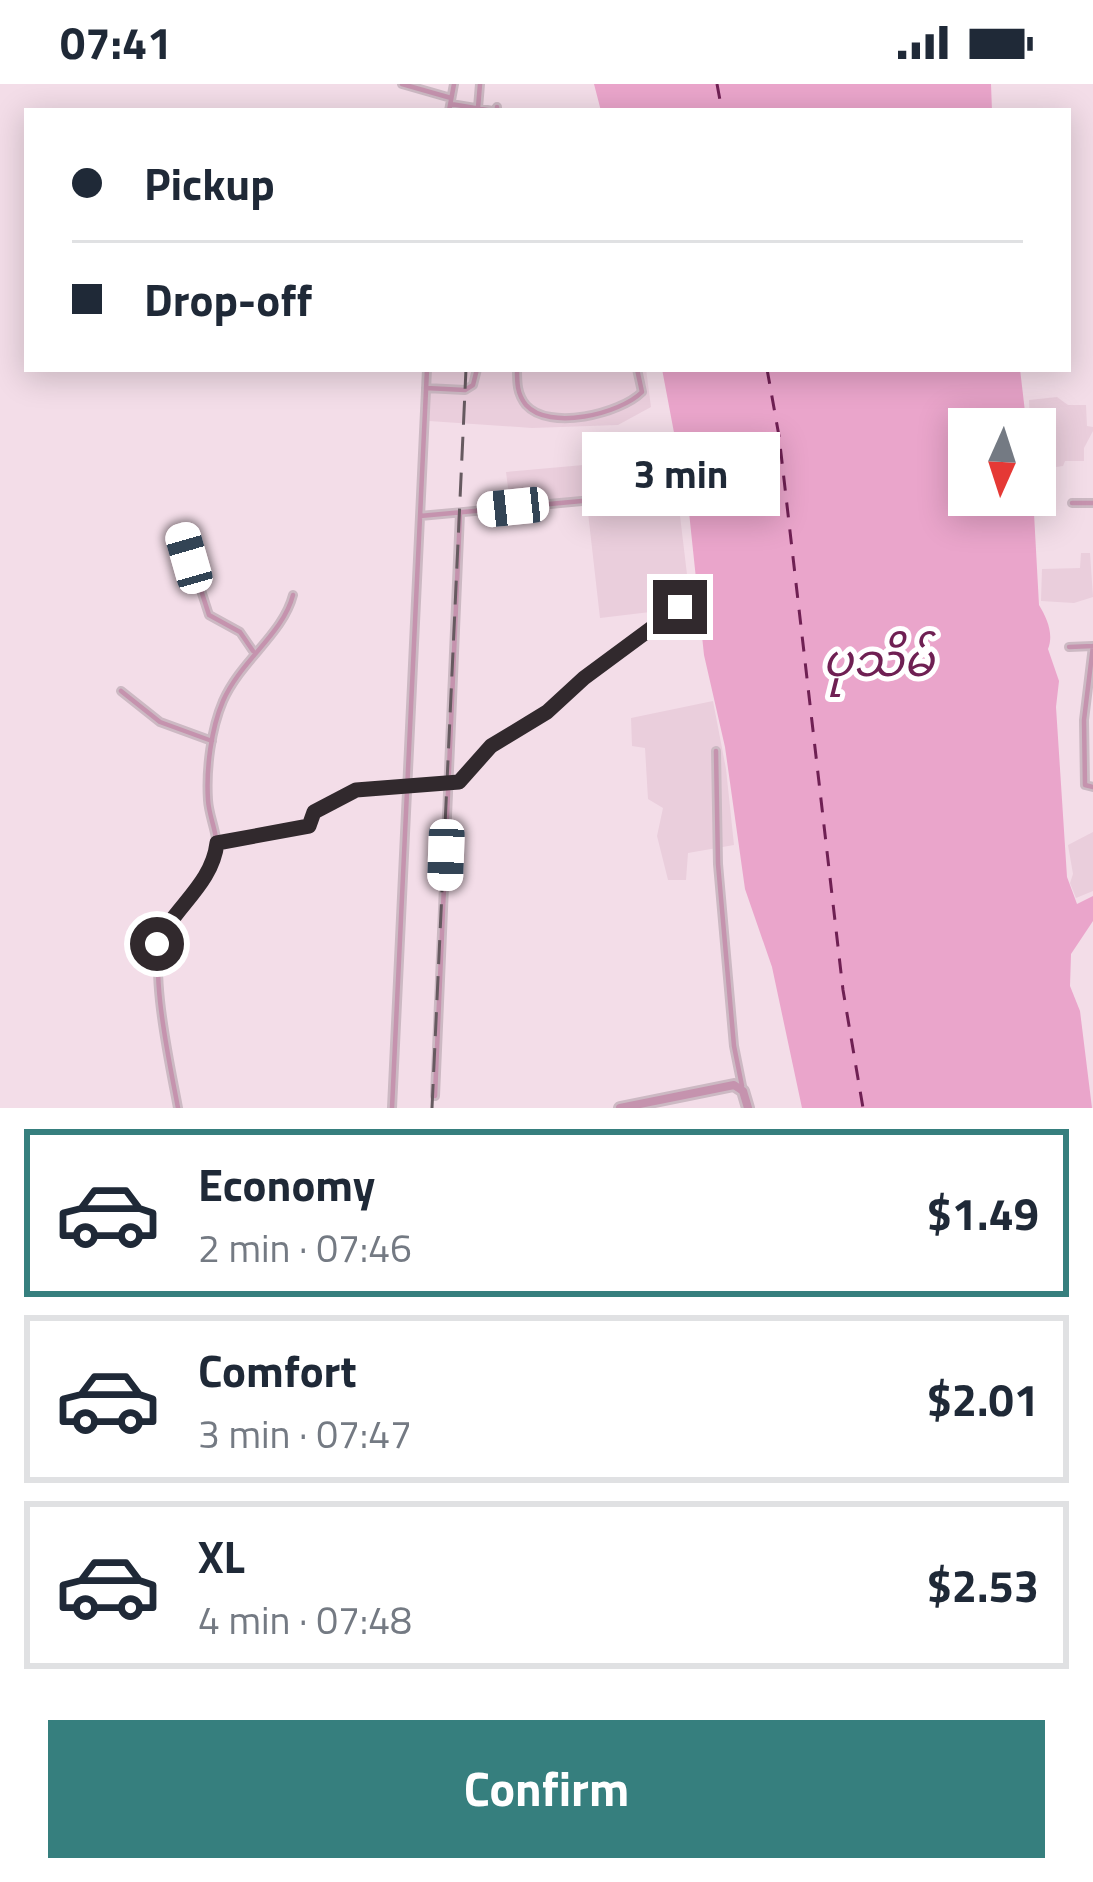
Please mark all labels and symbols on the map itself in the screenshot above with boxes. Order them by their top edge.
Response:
north arrow [948,408,1056,516]
callout: 3 min [581,433,779,517]
car [475,485,551,529]
car [162,518,216,598]
route end [653,580,707,634]
water label: ပုသိမ် [822,625,936,698]
car [427,818,465,892]
route start [130,917,184,971]

